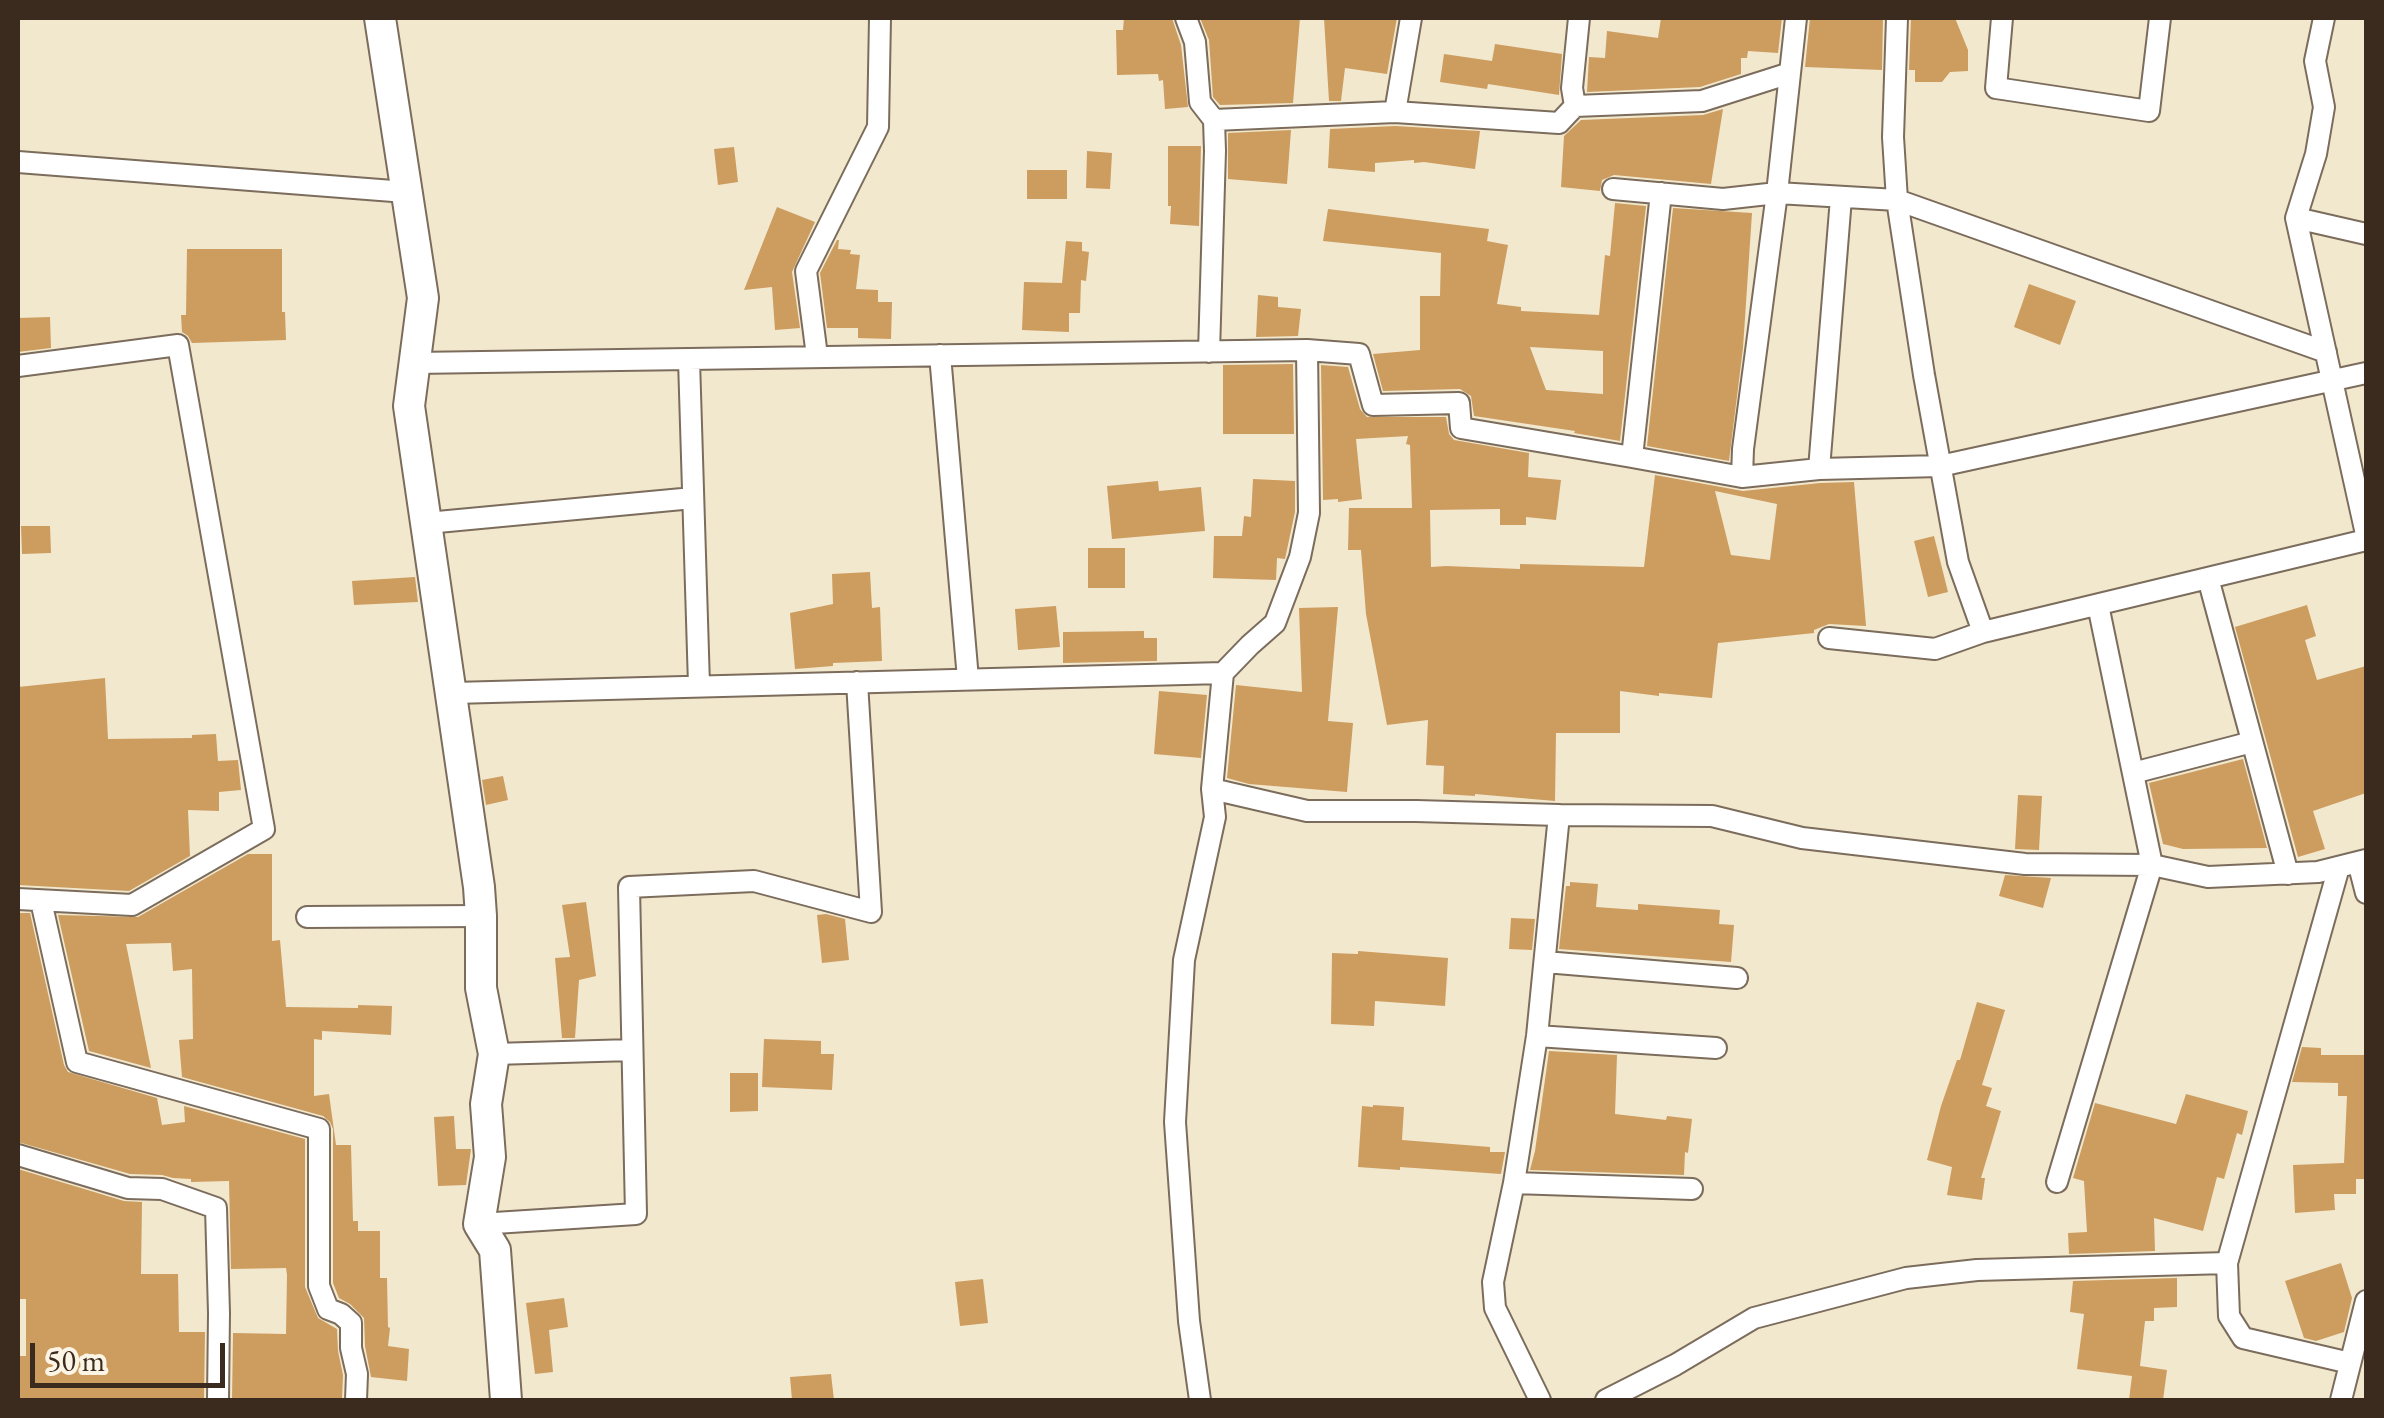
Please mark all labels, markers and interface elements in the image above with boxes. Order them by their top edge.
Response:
scale bar [35,1323,230,1385]
text: 50 m [47,1341,105,1380]

